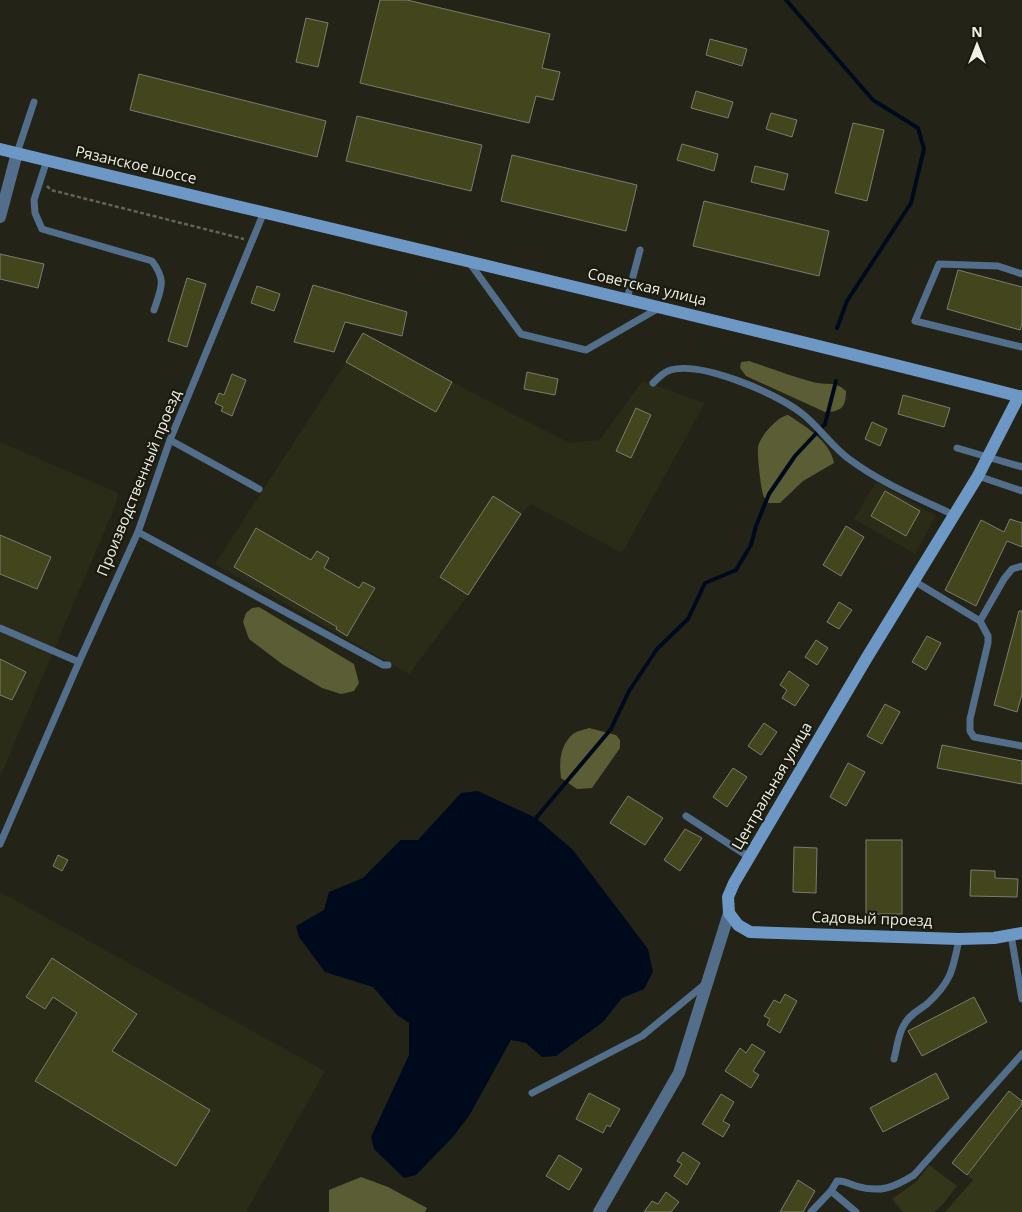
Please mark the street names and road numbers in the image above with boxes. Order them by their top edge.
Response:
street label: Рязанское шоссе [74,140,199,188]
street label: Советская улица [586,263,709,309]
street label: Производственный проезд [91,386,185,579]
street label: Центральная улица [726,718,816,853]
street label: Садовый проезд [811,906,933,930]

